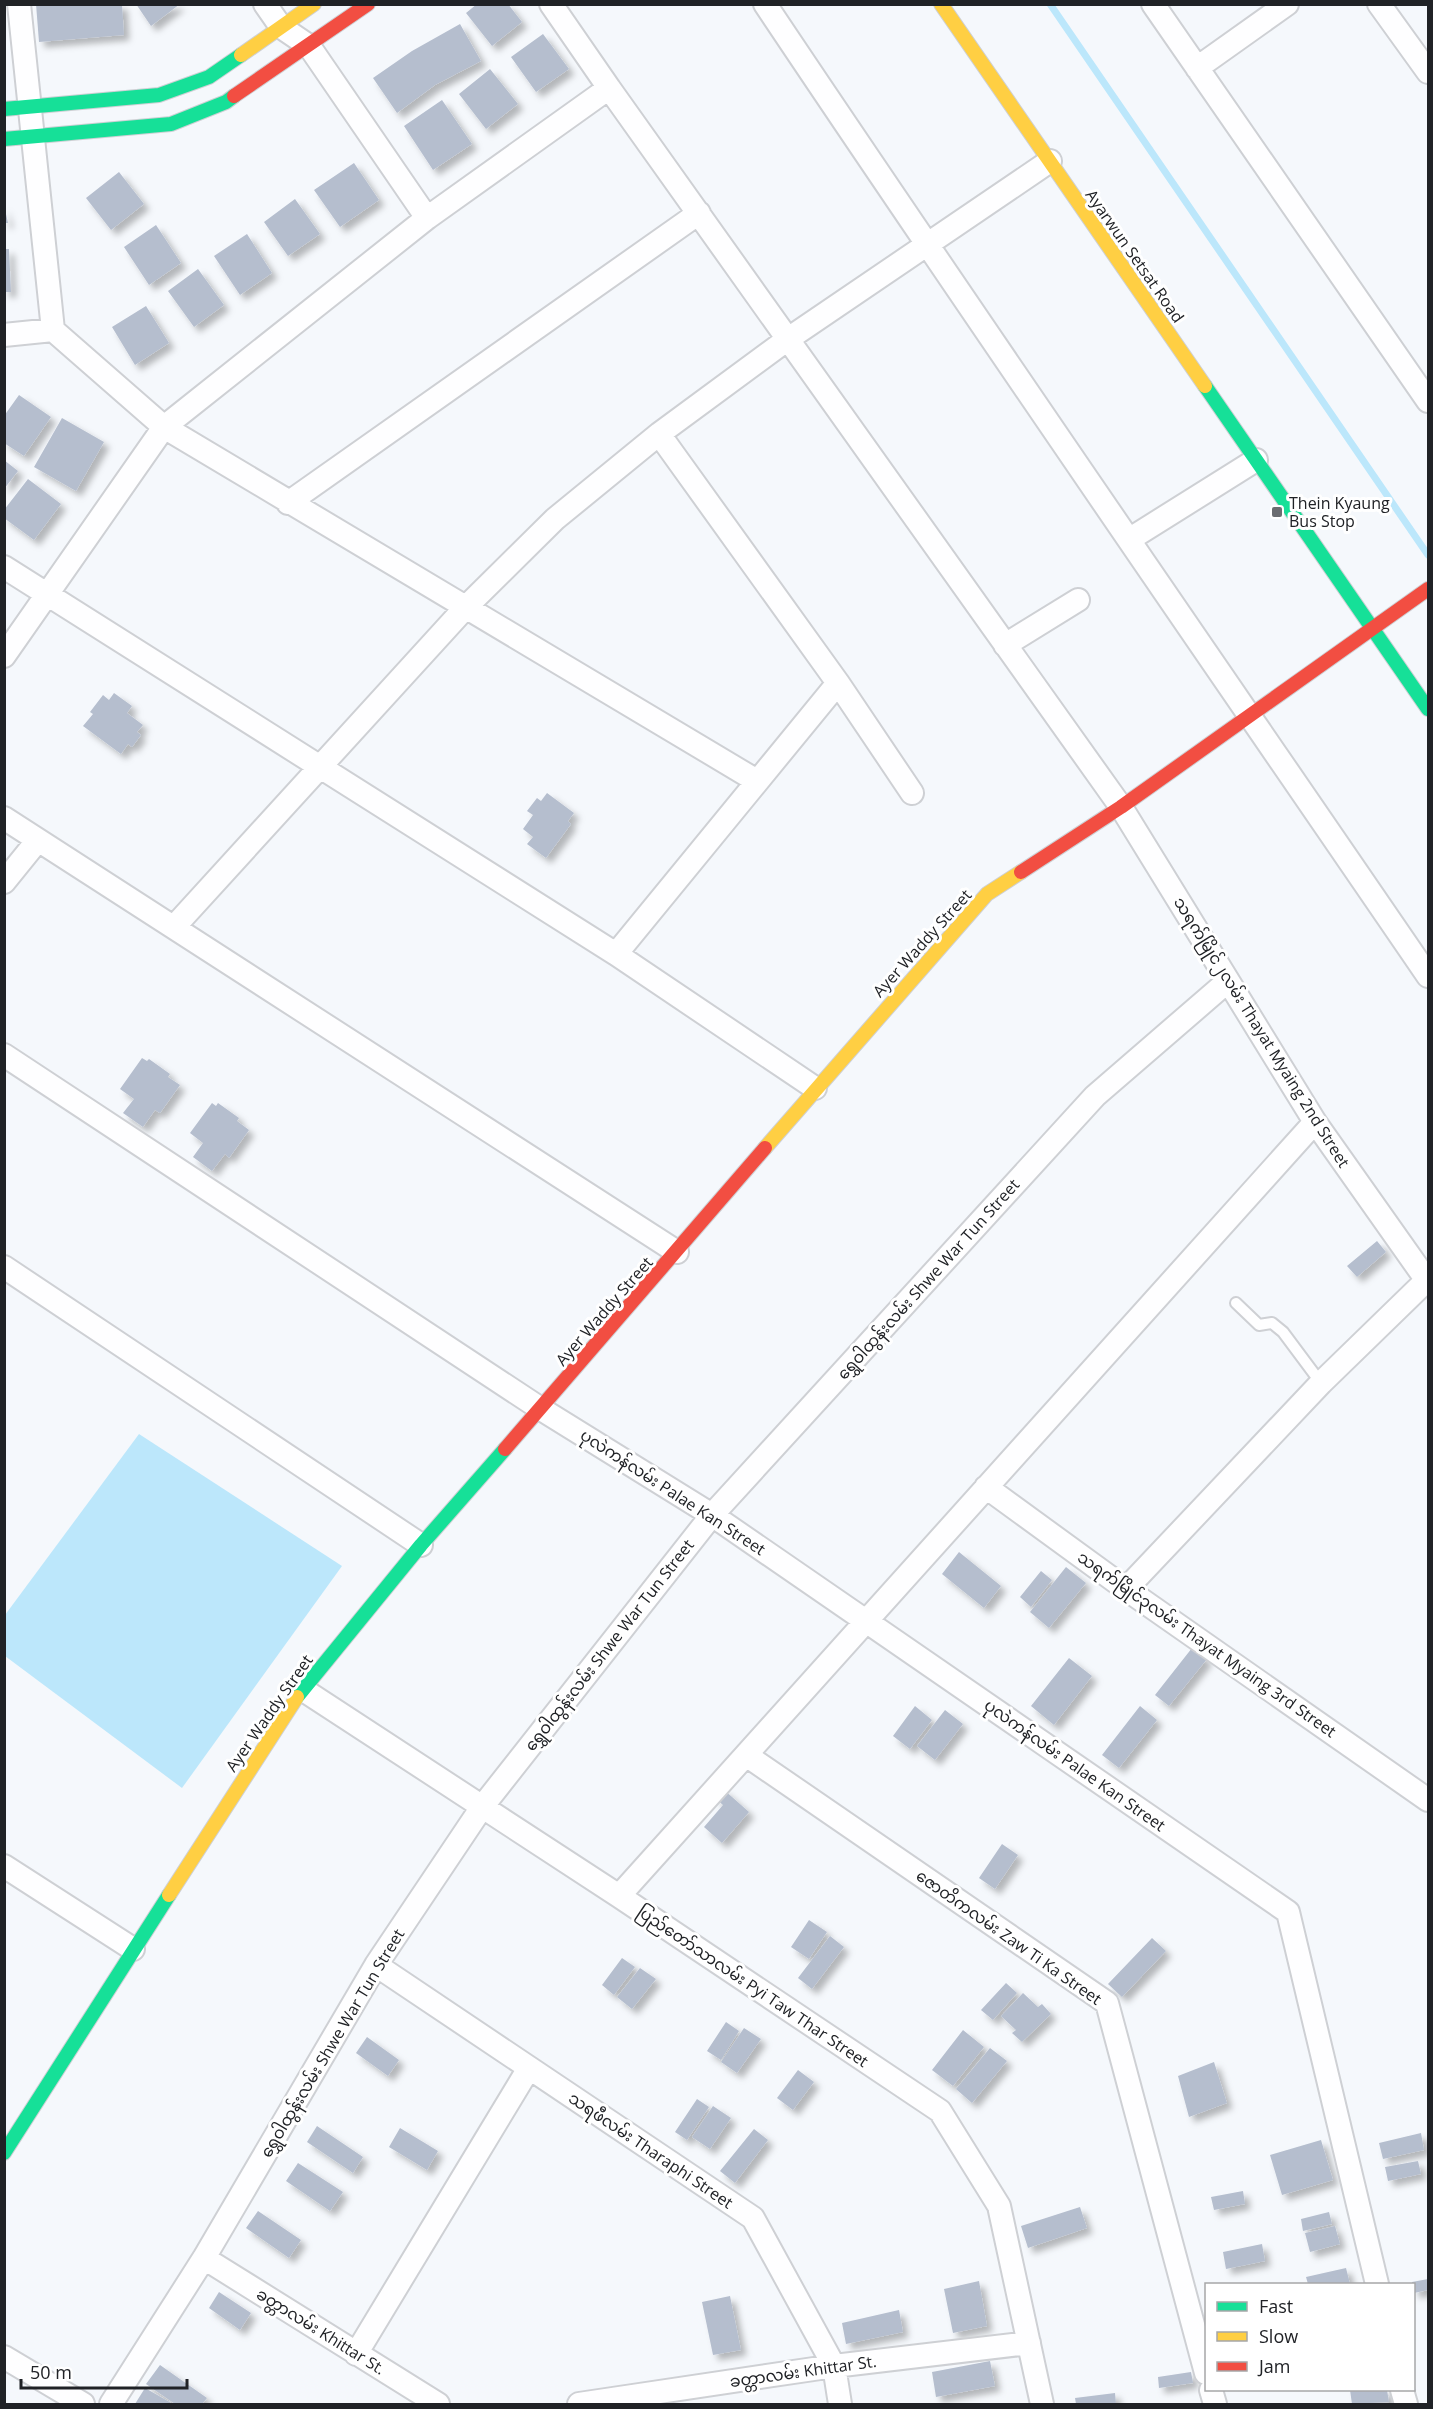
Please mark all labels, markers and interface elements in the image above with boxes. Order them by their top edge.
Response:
street label: Ayarwun Setsat Road [1081,185,1189,327]
place label: Thein Kyaung Bus Stop [1289,492,1390,532]
marker: Thein Kyaung Bus Stop [1270,505,1284,519]
street label: Ayer Waddy Street [868,884,977,1002]
street label: သရက်မြိုင်၂လမ်း Thayat Myaing 2nd Street [1167,892,1355,1173]
street label: ရွှေဝါထွန်းလမ်း Shwe War Tun Street [832,1174,1027,1386]
street label: Ayer Waddy Street [550,1252,658,1370]
street label: ပုလဲကန်လမ်း Palae Kan Street [574,1424,770,1564]
street label: ရွှေဝါထွန်းလမ်း Shwe War Tun Street [519,1534,701,1757]
street label: သရက်မြိုင်၃လမ်း Thayat Myaing 3rd Street [1072,1546,1341,1745]
street label: Ayer Waddy Street [220,1650,318,1776]
street label: ပုလဲကန်လမ်း Palae Kan Street [978,1694,1170,1840]
street label: ဇောတိကလမ်း Zaw Ti Ka Street [912,1864,1106,2010]
street label: ပြည်တော်သာလမ်း Pyi Taw Thar Street [632,1900,873,2074]
street label: ရွှေဝါထွန်းလမ်း Shwe War Tun Street [255,1924,412,2163]
street label: သရဖီလမ်း Tharaphi Street [563,2087,738,2216]
street label: ခတ္တာလမ်း Khittar St. [251,2282,390,2382]
legend [1205,2283,1415,2391]
text: Fast [1259,2294,1293,2318]
text: Slow [1259,2324,1298,2348]
street label: ခတ္တာလမ်း Khittar St. [728,2350,878,2395]
scale bar [21,2352,188,2390]
text: Jam [1257,2354,1291,2378]
text: 50 m [30,2360,72,2384]

